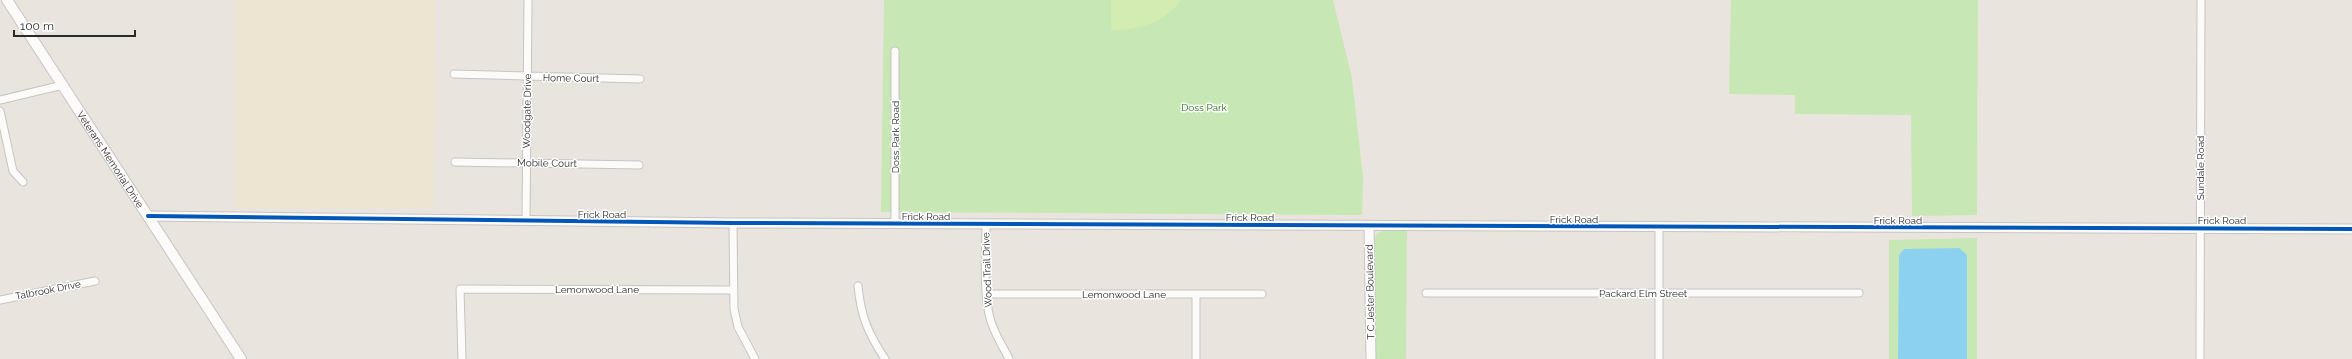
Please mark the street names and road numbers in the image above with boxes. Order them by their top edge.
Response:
street label: Home Court [543,72,600,84]
street label: Woodgate Drive [521,73,533,149]
street label: Doss Park Road [890,101,901,173]
street label: Veterans Memorial Drive [75,109,146,210]
street label: Sundale Road [2195,136,2206,200]
street label: Mobile Court [517,157,578,169]
street label: Frick Road [578,209,626,220]
street label: Frick Road [902,211,950,222]
street label: Frick Road [1226,212,1274,223]
street label: Frick Road [1550,214,1598,225]
street label: Frick Road [1874,215,1922,226]
street label: Frick Road [2198,215,2246,226]
street label: Wood Trail Drive [980,232,994,308]
street label: T C Jester Boulevard [1364,244,1376,340]
street label: Talbrook Drive [14,278,82,302]
street label: Lemonwood Lane [555,284,639,295]
street label: Packard Elm Street [1599,288,1688,299]
street label: Lemonwood Lane [1082,289,1166,300]

